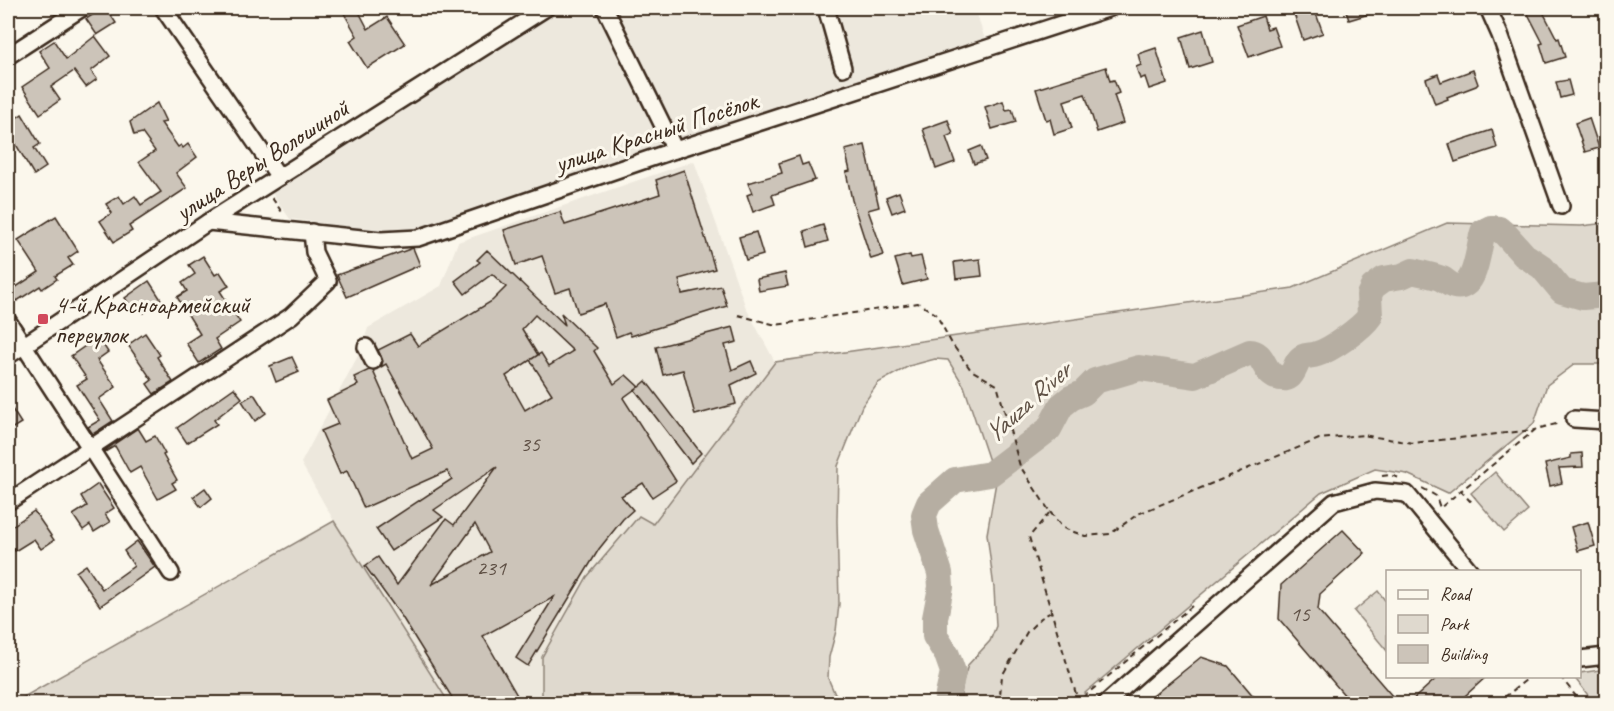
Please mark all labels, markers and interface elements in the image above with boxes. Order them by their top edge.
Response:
street label: улица Красный Посёлок [549,83,764,181]
street label: улица Веры Волошиной [167,90,357,230]
place label: 4-й Красноармейский переулок [55,288,252,351]
marker: 4-й Красноармейский переулок [36,312,50,326]
water label: Yauza River [976,351,1081,450]
house number: 35 [520,430,541,458]
house number: 231 [476,554,507,582]
legend [1386,570,1581,678]
text: Road [1440,583,1473,605]
house number: 15 [1290,600,1311,628]
text: Park [1440,613,1470,635]
text: Building [1440,643,1489,665]

